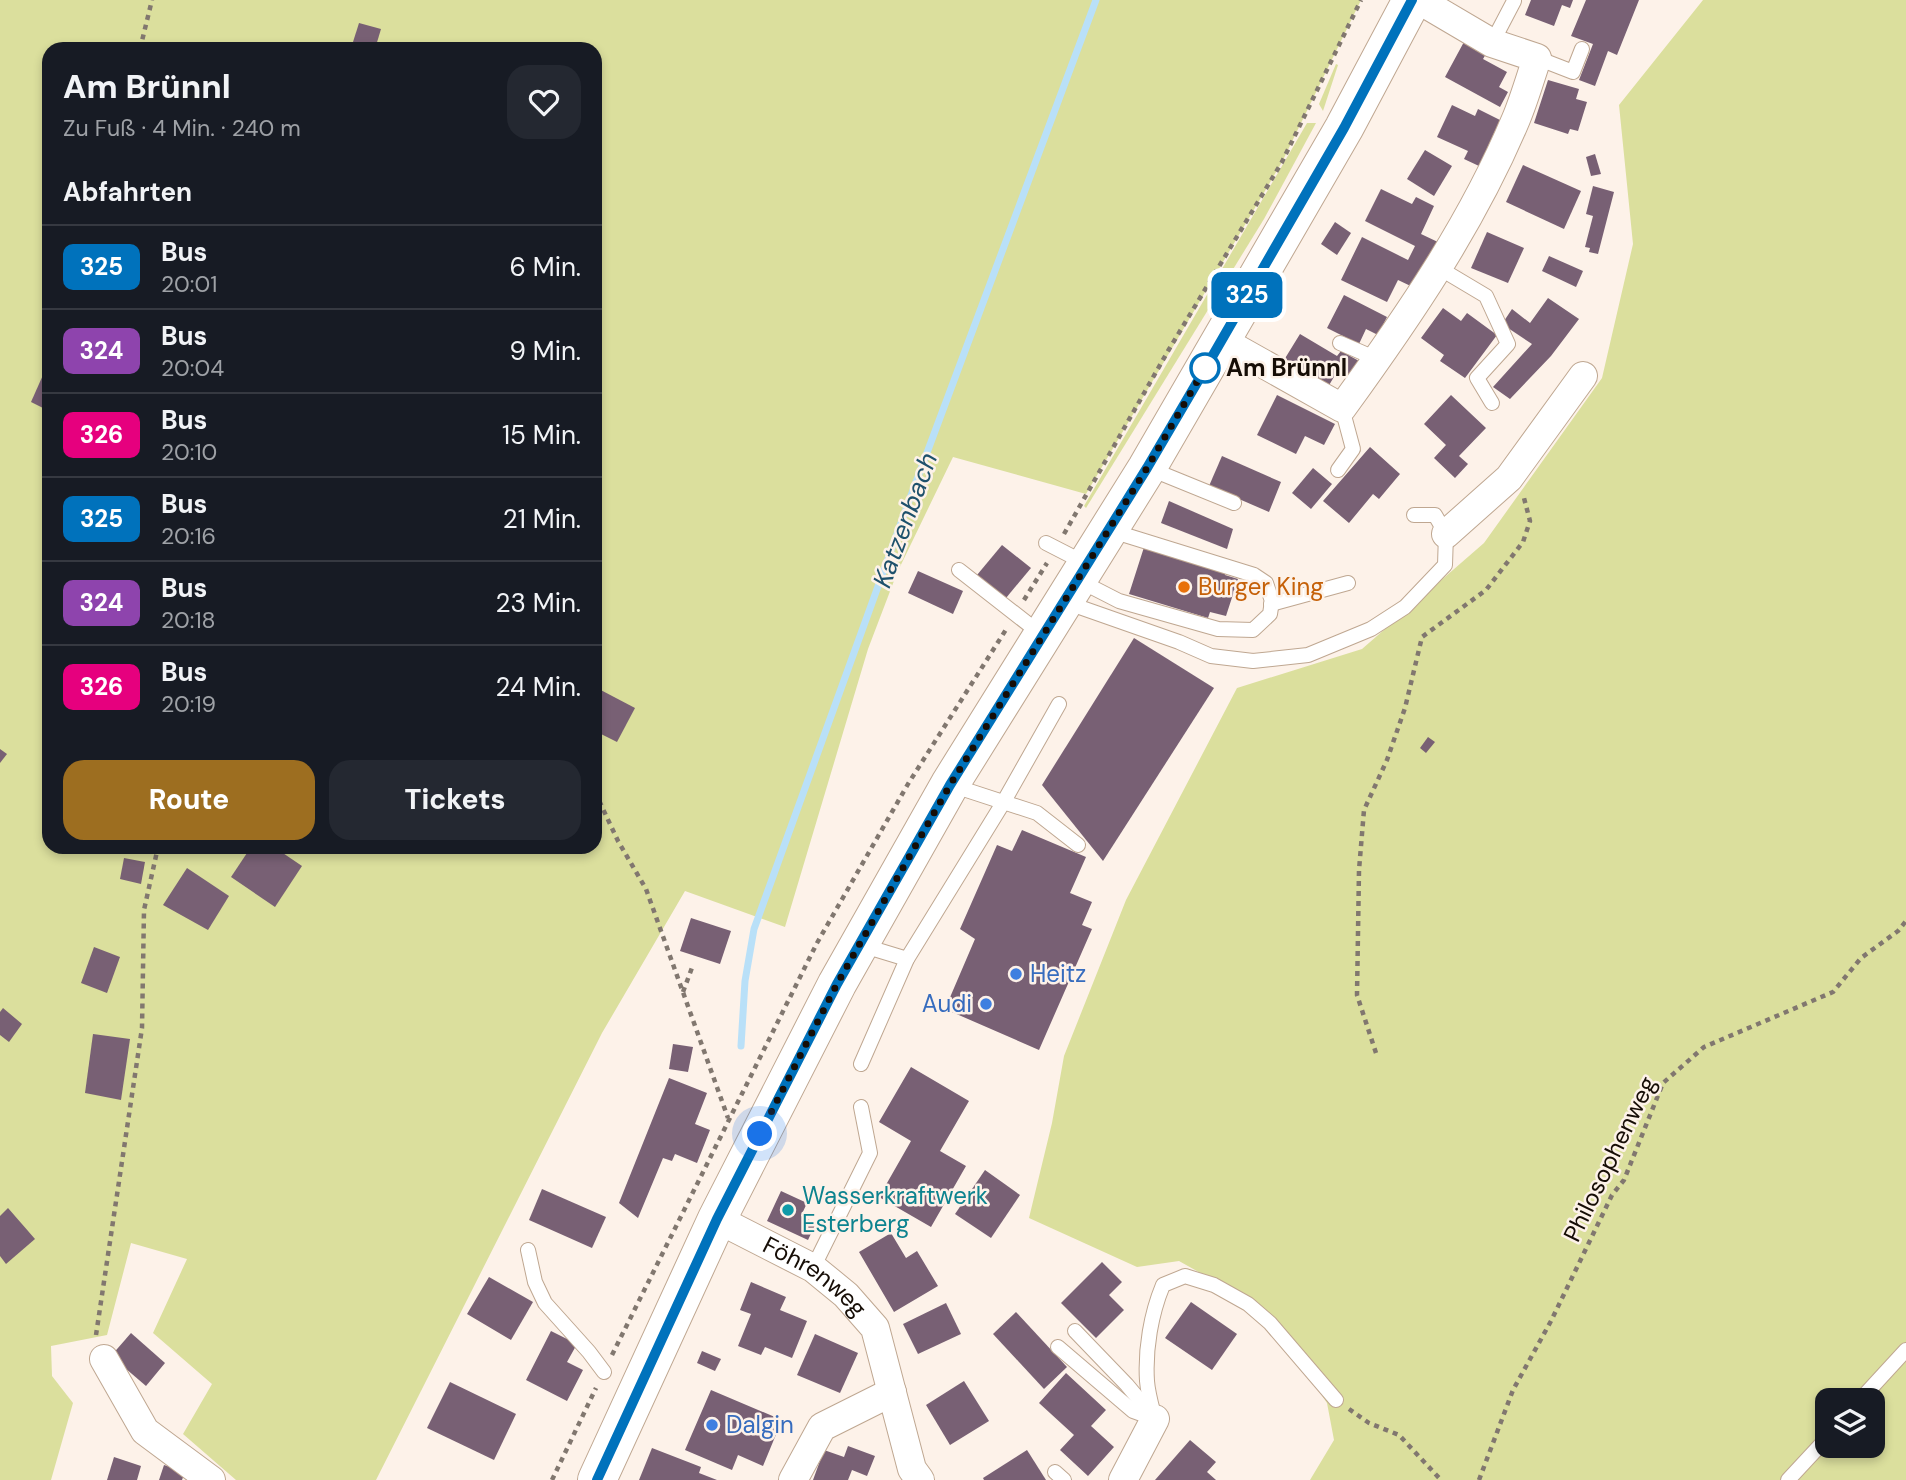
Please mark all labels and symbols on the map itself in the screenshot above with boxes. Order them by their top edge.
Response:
line badge: 325 [1207,272,1287,318]
place label: Am Brünnl [1226,352,1347,383]
marker: Am Brünnl [1190,353,1220,383]
water label: Katzenbach [865,448,945,592]
place label: Burger King [1198,571,1324,602]
marker: Burger King [1176,579,1192,595]
place label: Heitz [1030,958,1086,989]
marker: Heitz [1008,966,1024,982]
place label: Audi [922,988,972,1019]
marker: Audi [978,996,994,1012]
street label: Philosophenweg [1556,1071,1663,1247]
your location [742,1116,777,1151]
place label: Wasserkraftwerk Esterberg [802,1180,988,1239]
marker: Wasserkraftwerk Esterberg [780,1202,796,1218]
street label: Föhrenweg [758,1229,874,1323]
place label: Dalgin [726,1409,794,1440]
marker: Dalgin [704,1417,720,1433]

